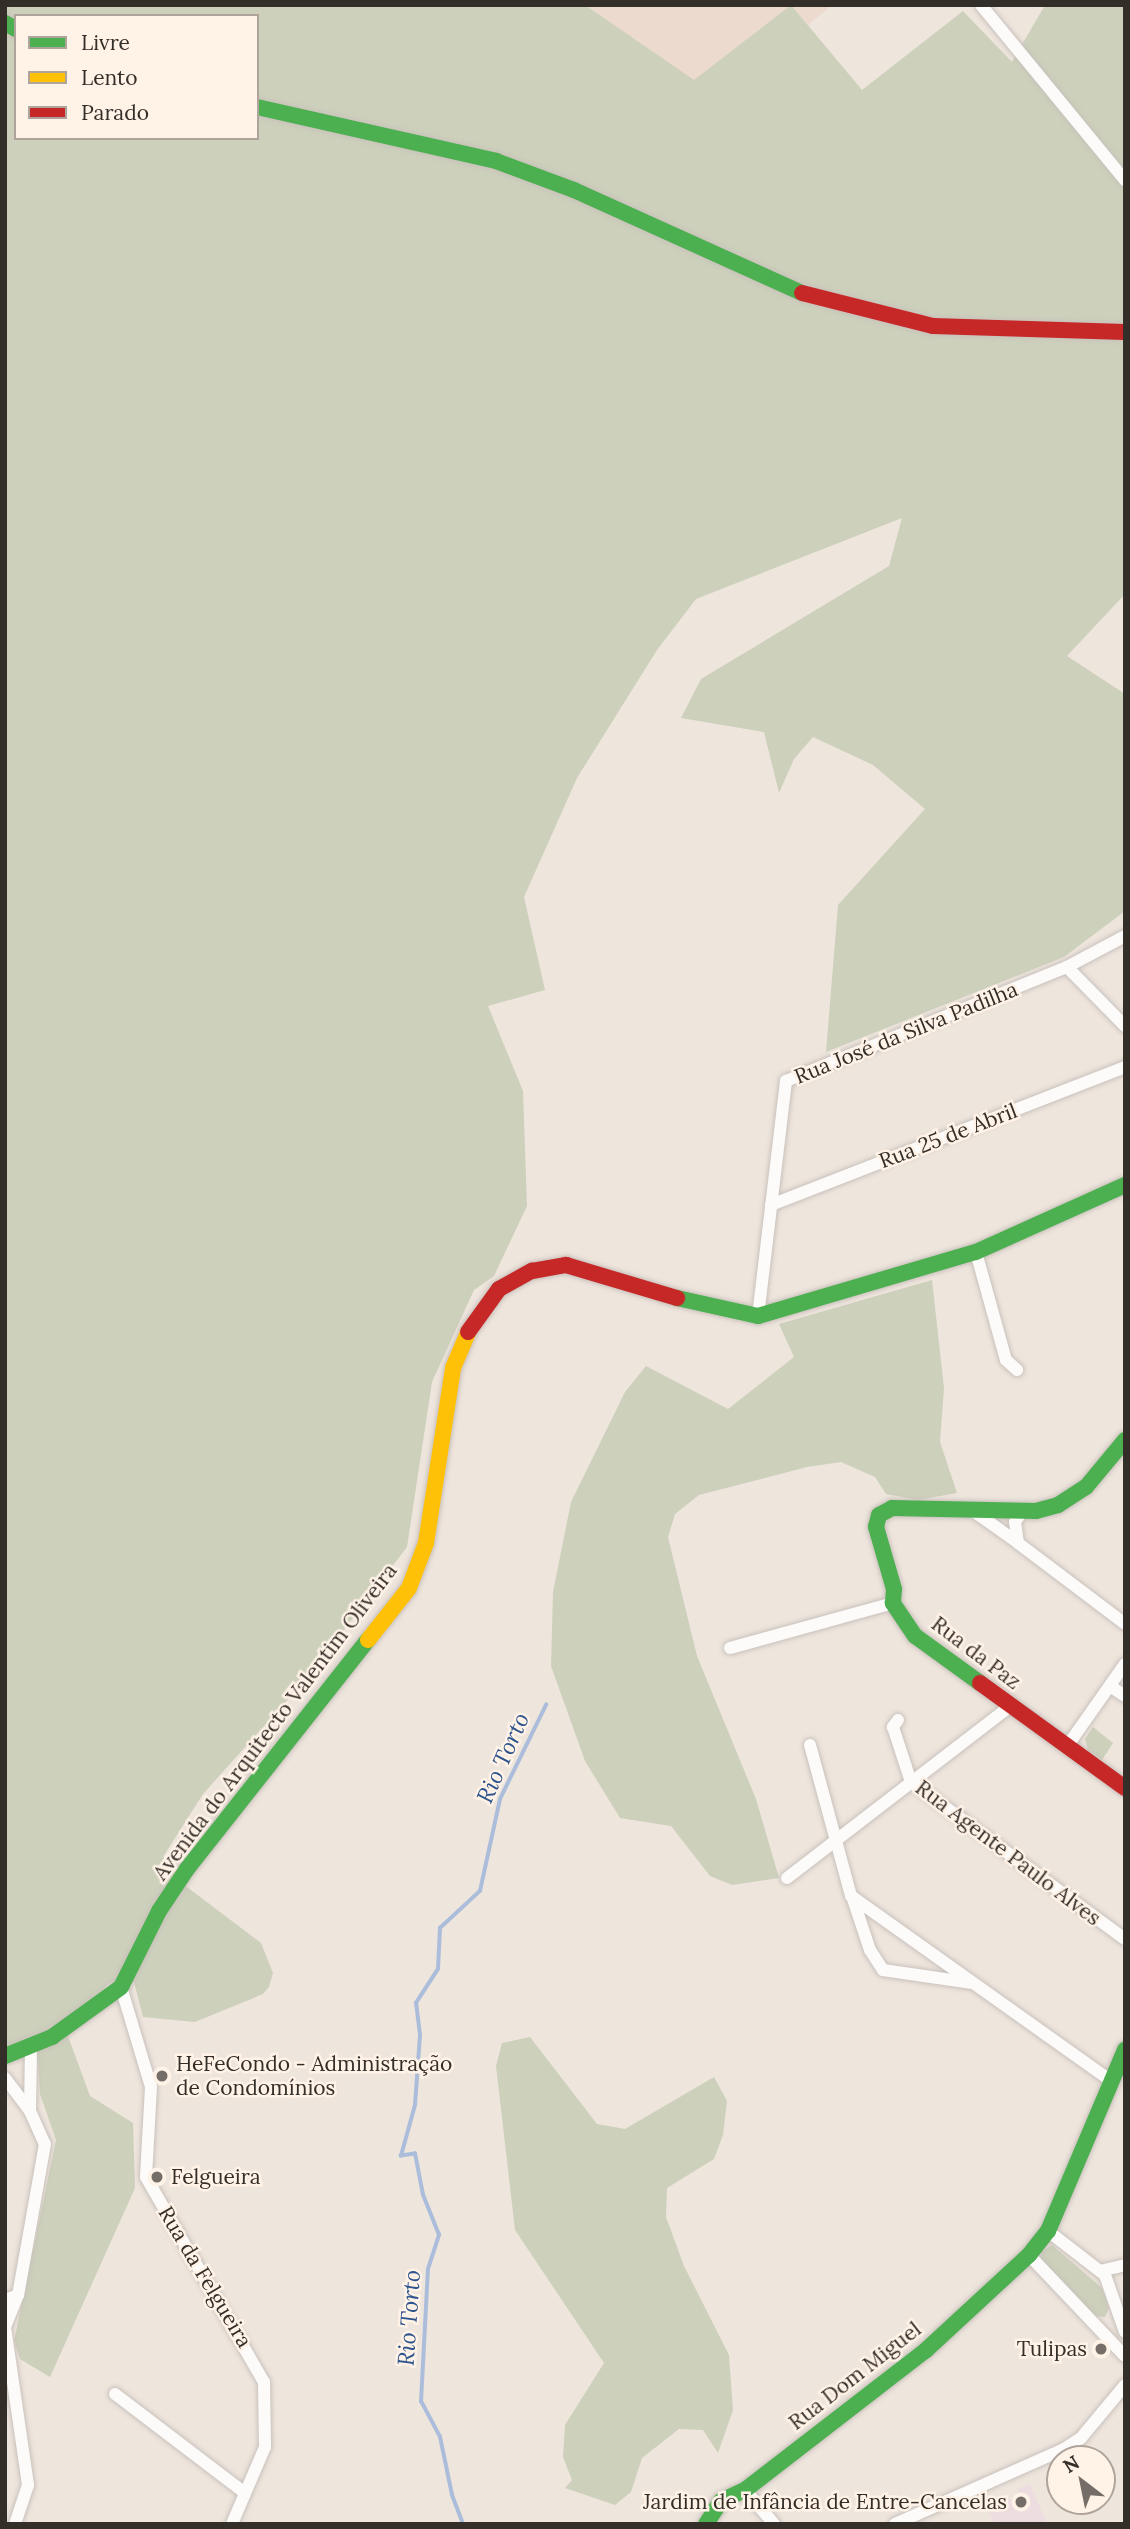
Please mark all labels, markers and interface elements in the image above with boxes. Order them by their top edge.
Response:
legend [14,14,259,140]
text: Livre [81,29,130,56]
text: Lento [81,64,138,91]
text: Parado [81,99,149,126]
street label: Rua José da Silva Padilha [791,977,1021,1089]
street label: Rua 25 de Abril [875,1098,1021,1174]
street label: Avenida do Arquitecto Valentim Oliveira [148,1559,402,1885]
street label: Rua da Paz [926,1611,1026,1695]
water label: Rio Torto [471,1708,535,1808]
street label: Rua Agente Paulo Alves [910,1775,1106,1931]
place label: HeFeCondo - Administração de Condomínios [176,2051,452,2101]
marker: HeFeCondo - Administração de Condomínios [154,2068,170,2084]
place label: Felgueira [171,2164,261,2190]
marker: Felgueira [149,2169,165,2185]
street label: Rua da Felgueira [153,2202,257,2352]
water label: Rio Torto [392,2269,426,2367]
street label: Rua Dom Miguel [784,2317,926,2435]
place label: Tulipas [1017,2336,1087,2362]
marker: Tulipas [1093,2341,1109,2357]
north arrow [1046,2445,1116,2515]
text: N [1058,2450,1084,2478]
place label: Jardim de Infância de Entre-Cancelas [643,2489,1007,2515]
marker: Jardim de Infância de Entre-Cancelas [1013,2494,1029,2510]

